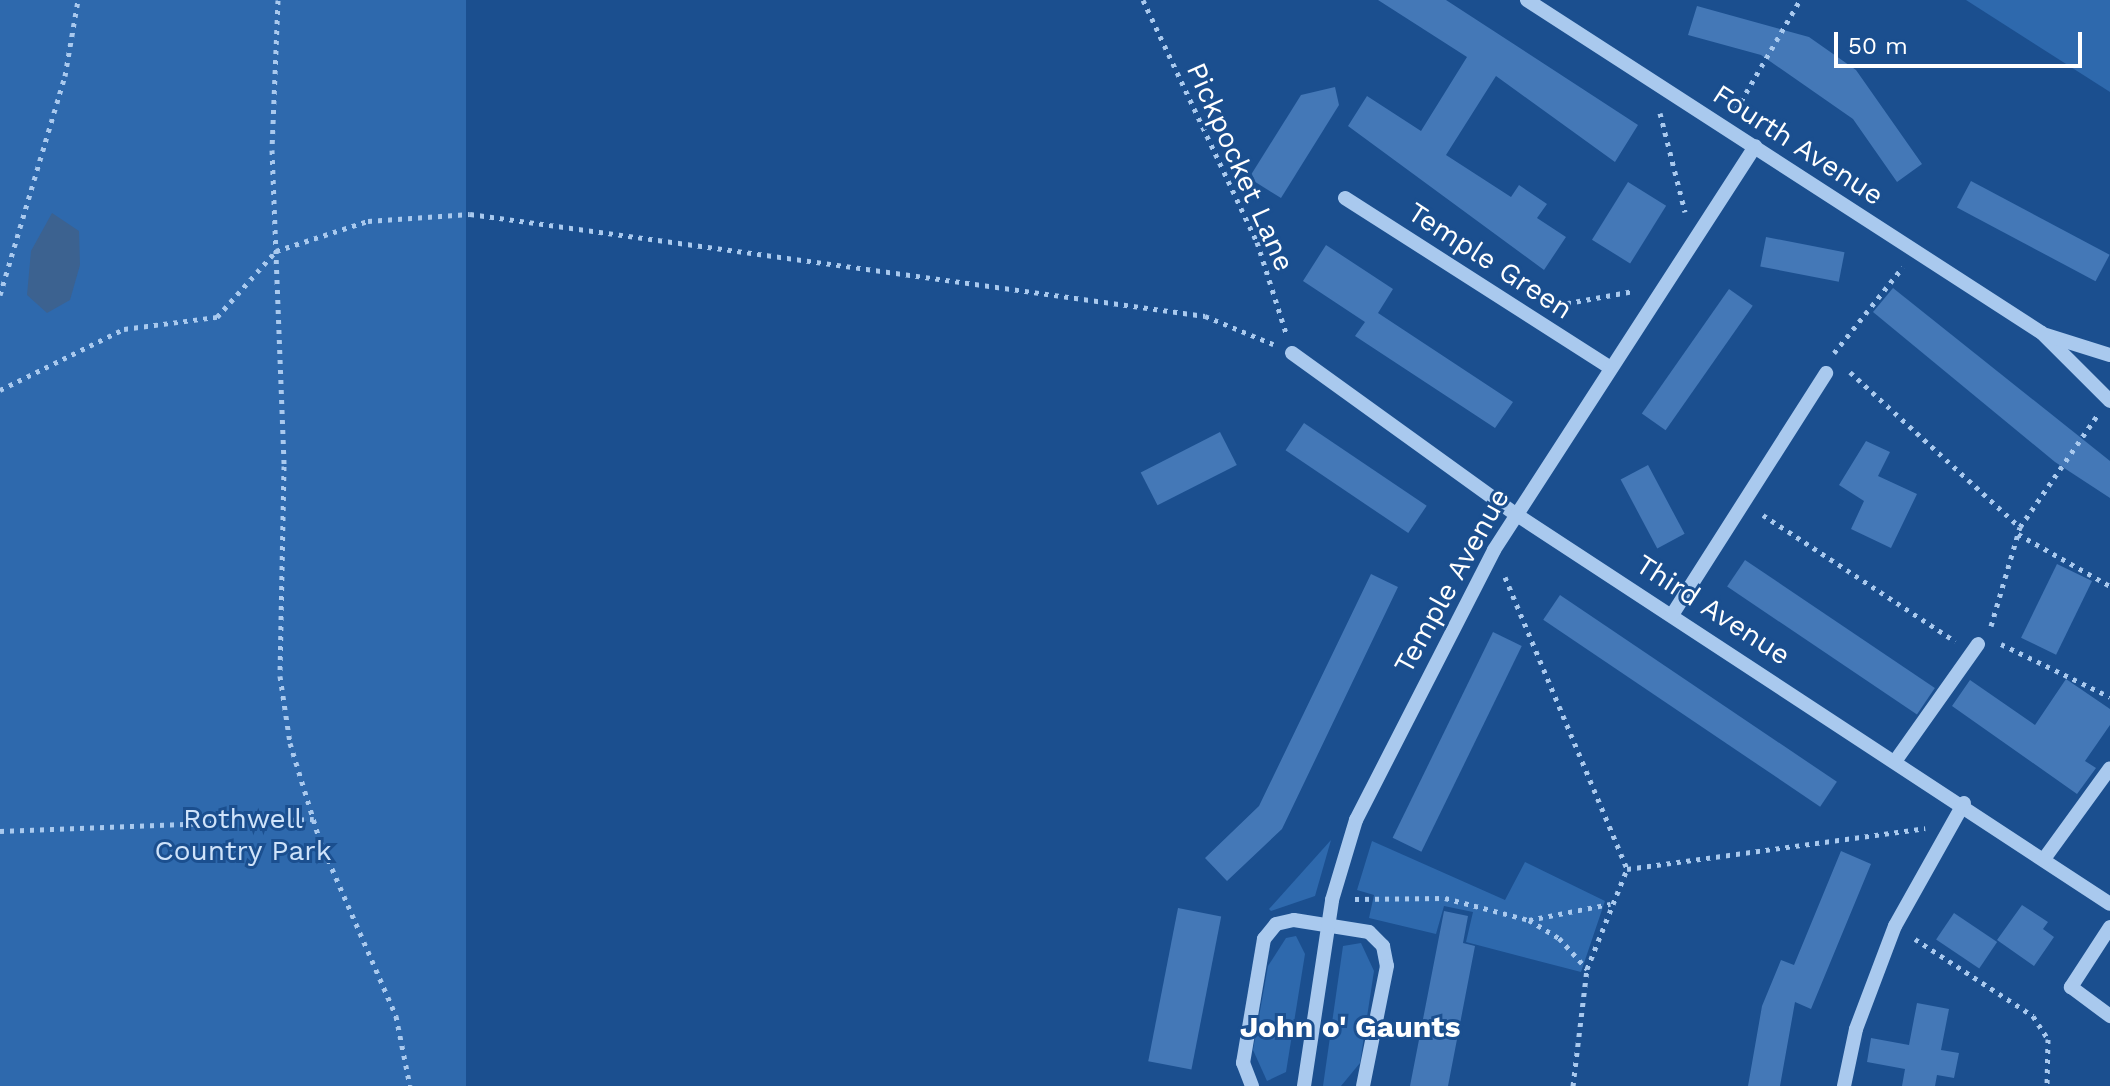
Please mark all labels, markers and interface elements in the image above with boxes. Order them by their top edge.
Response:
scale bar [1838,16,2086,66]
text: 50 m [1848,32,1908,60]
street label: Pickpocket Lane [1179,58,1301,276]
street label: Fourth Avenue [1706,77,1890,213]
street label: Temple Green [1401,195,1579,327]
street label: Temple Avenue [1387,482,1517,680]
street label: Third Avenue [1629,547,1797,673]
park label: Rothwell Country Park [154,802,332,868]
district label: John o' Gaunts [1240,1009,1460,1045]

